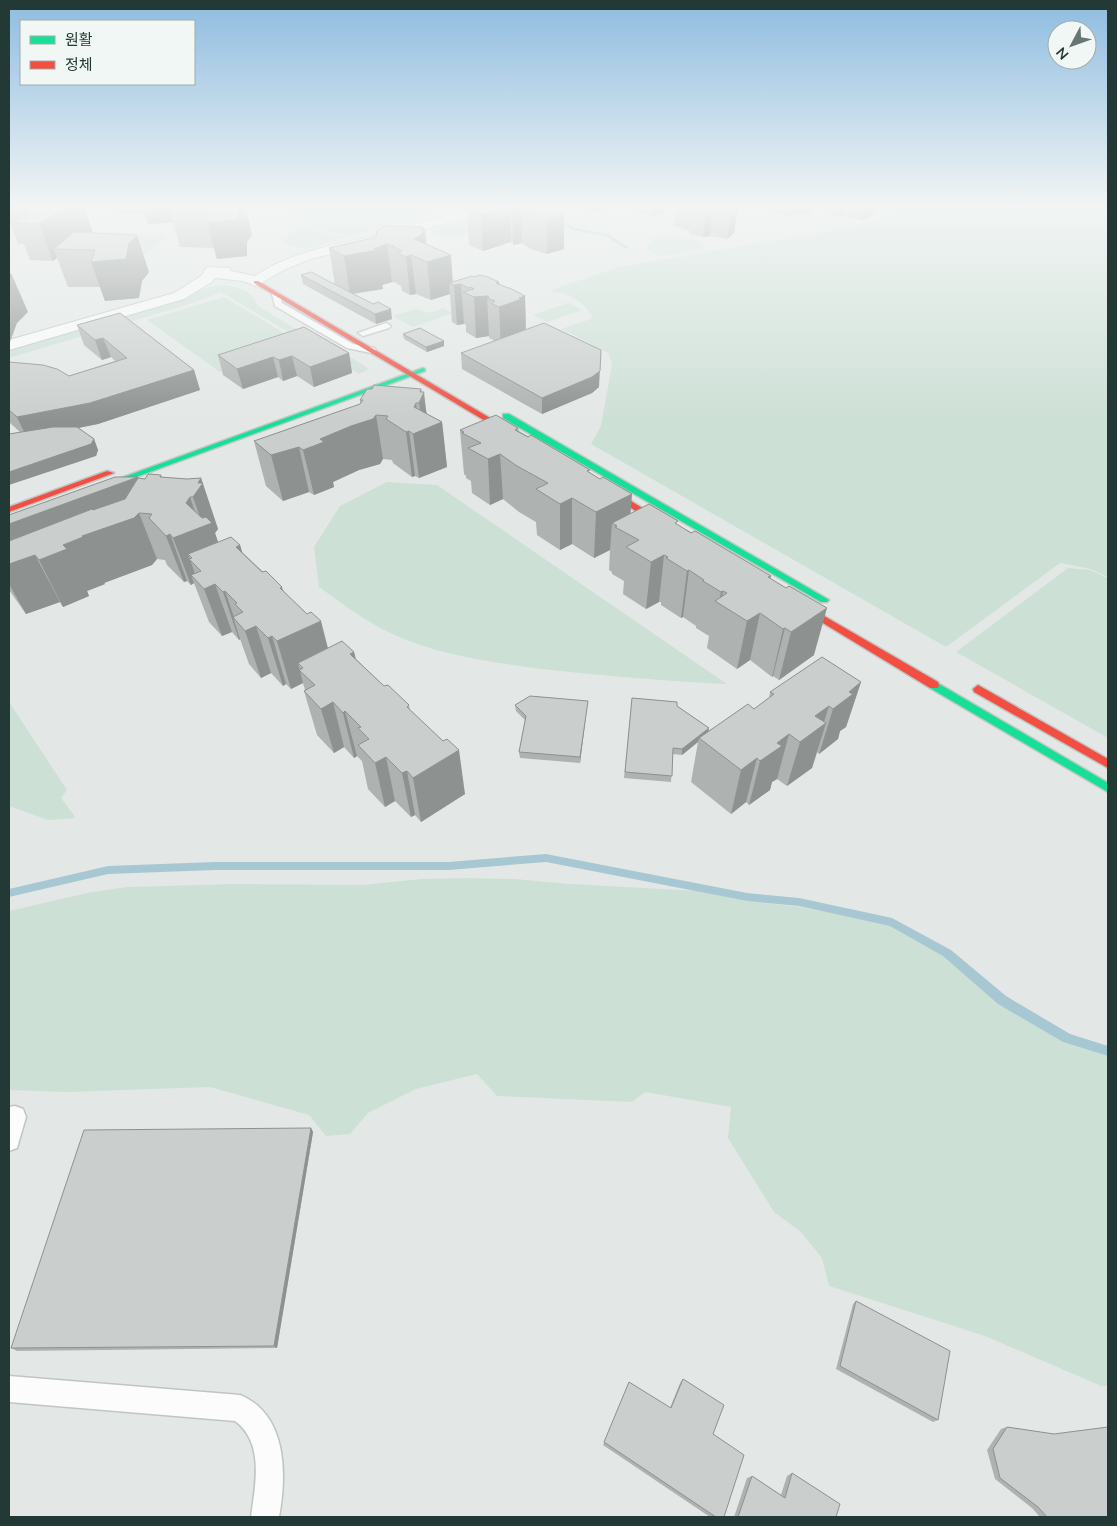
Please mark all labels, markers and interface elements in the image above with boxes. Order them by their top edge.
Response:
legend [20,20,195,85]
north arrow [1047,20,1097,70]
text: 원활 [65,30,93,49]
text: N [1052,44,1072,63]
text: 정체 [65,55,93,74]

